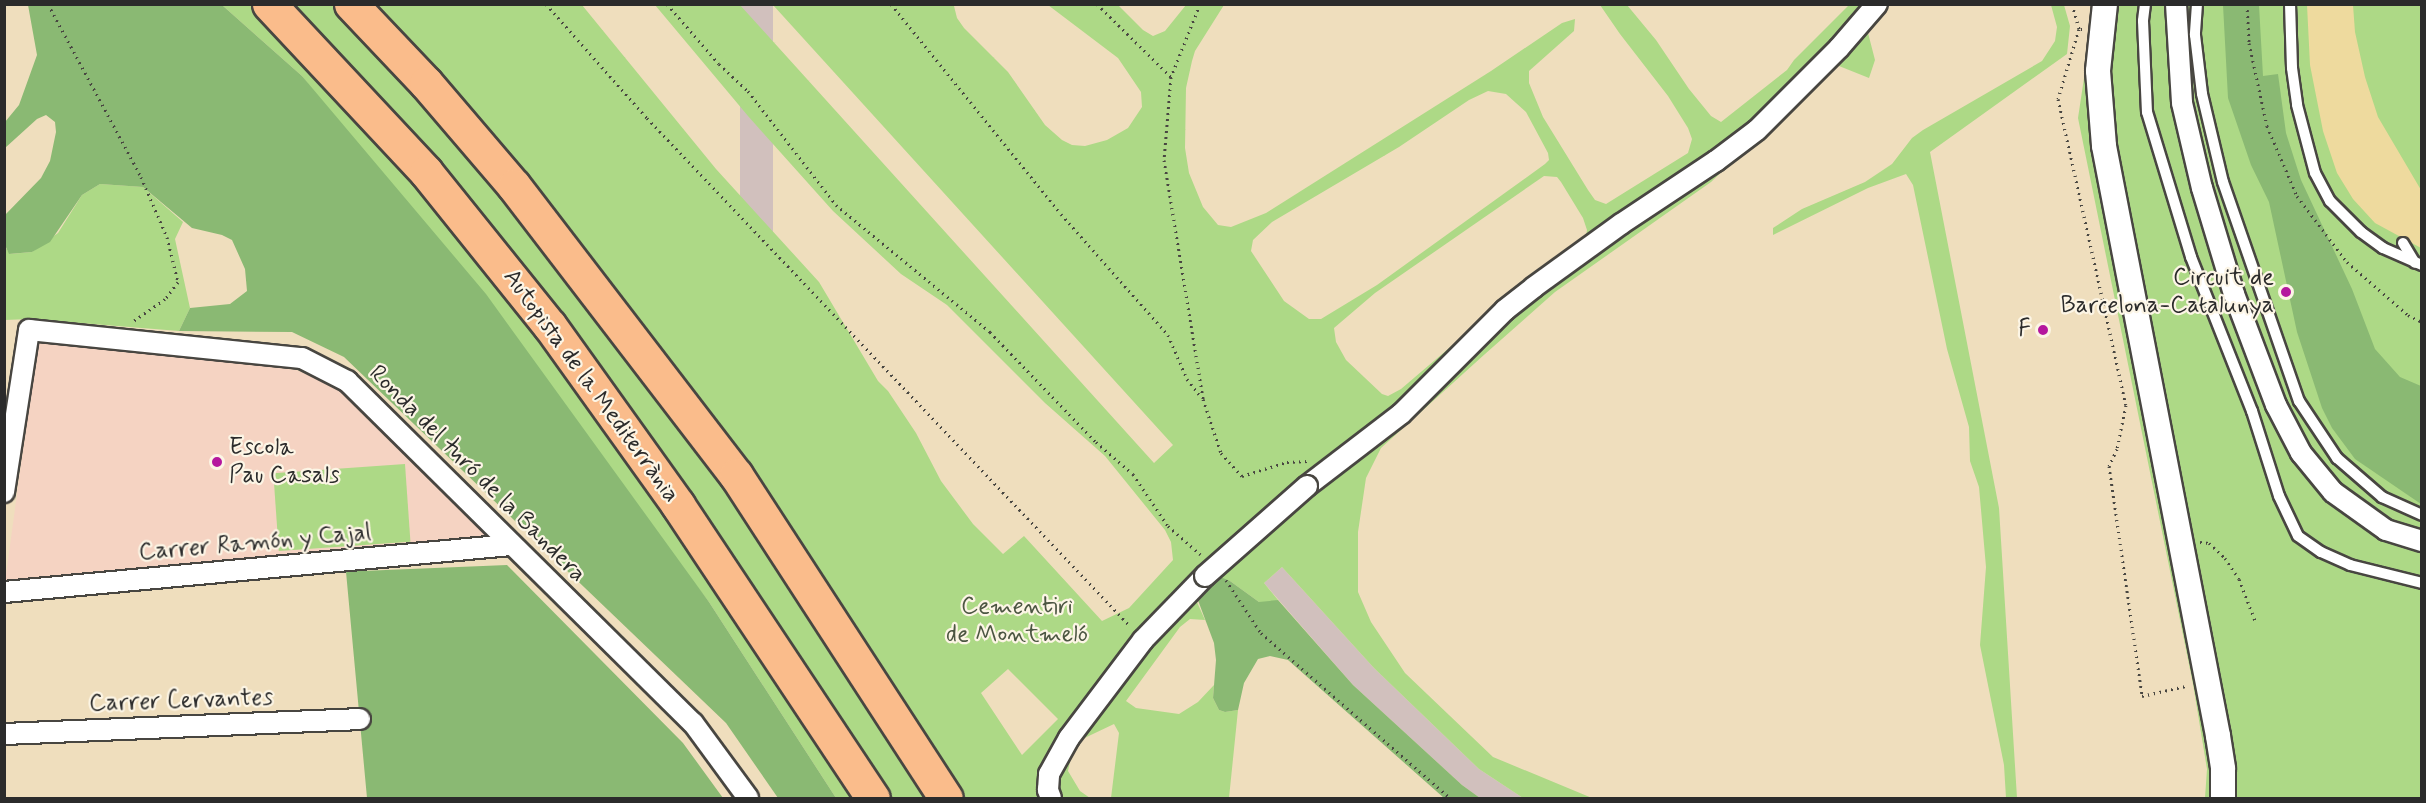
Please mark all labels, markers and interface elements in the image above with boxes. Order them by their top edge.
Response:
street label: Autopista de la Mediterrània [496,263,686,509]
place label: Circuit de Barcelona-Catalunya [2061,264,2274,320]
marker: Circuit de Barcelona-Catalunya [2279,285,2293,299]
place label: F [2018,316,2031,344]
marker: F [2036,323,2050,337]
street label: Ronda del turó de la Bandera [362,359,592,589]
place label: Escola Pau Casals [229,434,337,490]
marker: Escola Pau Casals [210,455,224,469]
street label: Carrer Ramón y Cajal [140,519,370,567]
park label: Cementiri de Montmeló [951,593,1083,649]
street label: Carrer Cervantes [91,683,271,719]

